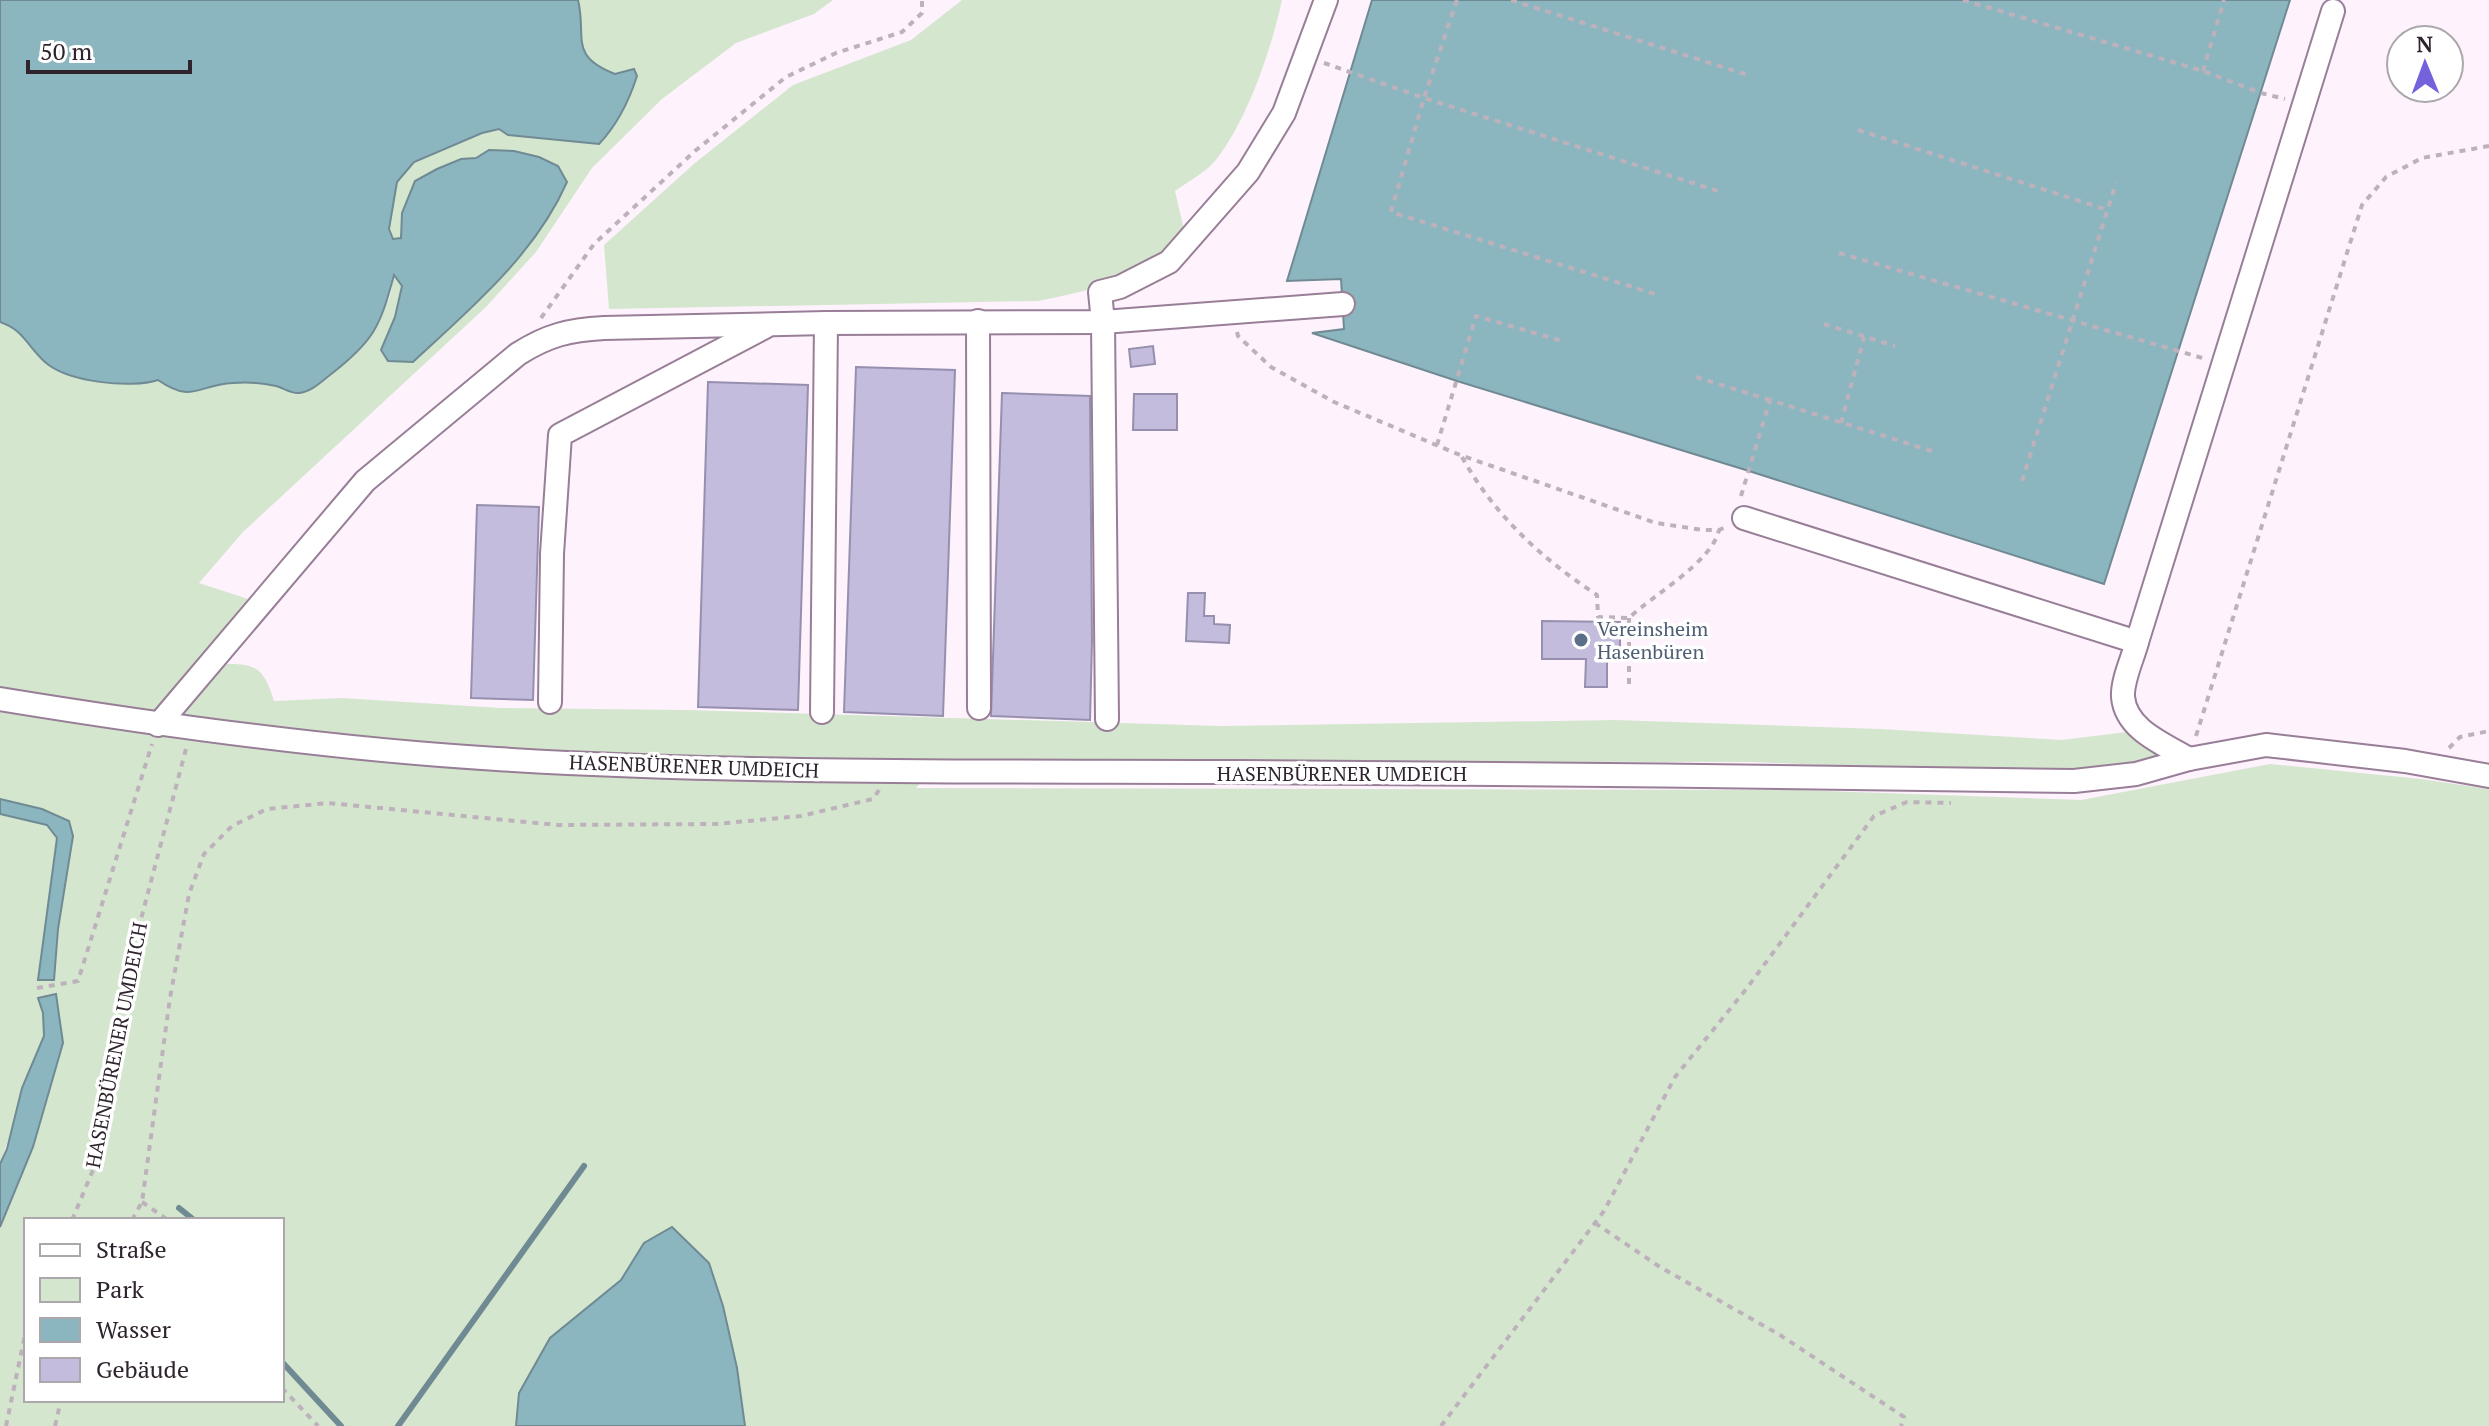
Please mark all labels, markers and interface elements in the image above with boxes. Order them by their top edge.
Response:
scale bar [28,24,190,74]
north arrow [2385,24,2465,104]
text: N [2416,29,2434,58]
text: 50 m [40,35,92,67]
place label: Vereinsheim Hasenbüren [1597,615,1708,665]
marker: Vereinsheim Hasenbüren [1572,631,1590,649]
street label: HASENBÜRENER UMDEICH [568,748,820,784]
street label: HASENBÜRENER UMDEICH [1217,760,1467,787]
street label: HASENBÜRENER UMDEICH [79,920,153,1170]
legend [24,1218,284,1402]
text: Straße [96,1233,167,1265]
text: Park [96,1273,145,1305]
text: Wasser [96,1313,172,1345]
text: Gebäude [96,1353,189,1385]

